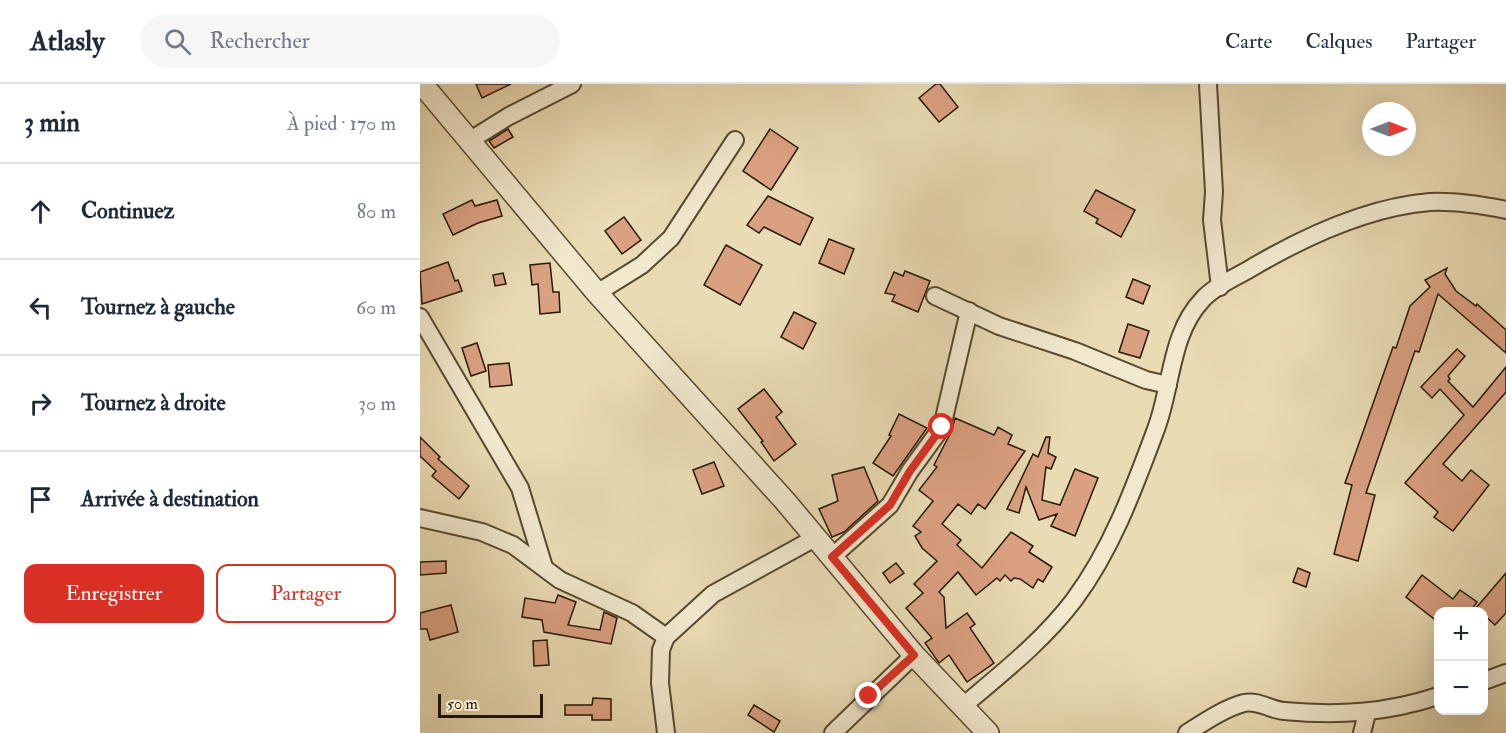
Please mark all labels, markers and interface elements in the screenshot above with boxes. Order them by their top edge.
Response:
search box [140,14,560,68]
text: Atlasly [30,24,104,59]
icon: search [161,25,194,58]
text: Rechercher [209,27,310,55]
text: Carte [1225,28,1272,55]
text: Calques [1305,28,1372,55]
text: Partager [1405,28,1476,55]
north arrow [1362,102,1416,156]
text: 3 min [24,107,80,139]
text: À pied · 170 m [287,111,396,136]
icon: ahead [24,195,57,228]
text: Continuez [81,197,174,225]
text: 80 m [357,199,396,224]
icon: left [24,291,57,324]
text: Tournez à gauche [81,293,235,321]
text: 60 m [356,295,396,320]
icon: right [24,387,57,420]
text: Tournez à droite [81,389,226,417]
text: 30 m [358,391,396,416]
route start [928,413,954,439]
icon: arrive [24,483,57,516]
text: Arrivée à destination [81,485,259,513]
button: Enregistrer [24,564,204,623]
button: Partager [216,564,396,623]
map controls [1434,607,1488,715]
button: + [1434,607,1488,661]
button: − [1434,661,1488,715]
route end [855,682,881,708]
scale bar [438,691,543,718]
text: 50 m [447,694,478,714]

